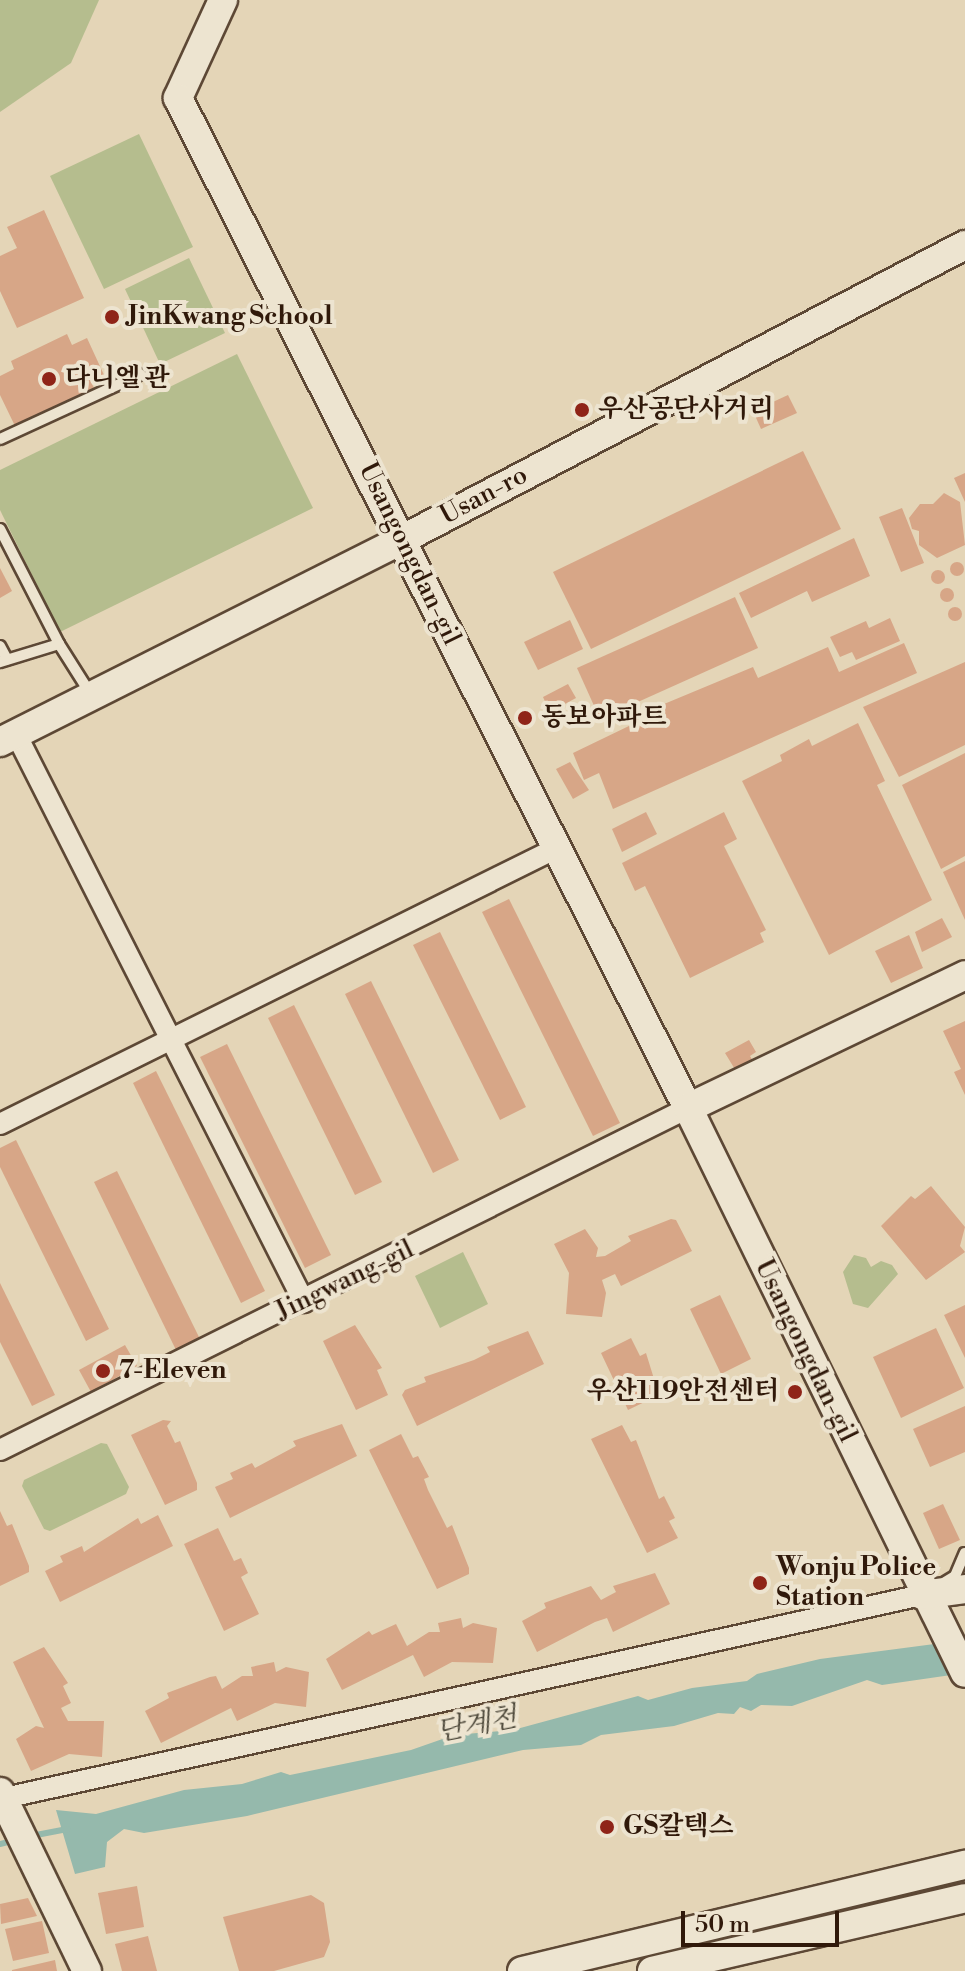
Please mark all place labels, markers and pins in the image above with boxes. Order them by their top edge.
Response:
place label: JinKwang School [128,301,333,333]
marker: JinKwang School [103,308,121,326]
place label: 다니엘 관 [65,363,170,395]
marker: 다니엘 관 [40,370,58,388]
place label: 우산공단사거리 [598,394,774,426]
marker: 우산공단사거리 [573,401,591,419]
place label: 동보아파트 [541,702,667,734]
marker: 동보아파트 [516,709,534,727]
place label: 7-Eleven [119,1355,226,1387]
marker: 7-Eleven [94,1362,112,1380]
place label: 우산119안전센터 [587,1376,779,1408]
marker: 우산119안전센터 [786,1383,804,1401]
place label: Wonju Police Station [776,1552,936,1614]
marker: Wonju Police Station [751,1574,769,1592]
place label: GS칼텍스 [623,1811,734,1843]
marker: GS칼텍스 [598,1818,616,1836]

